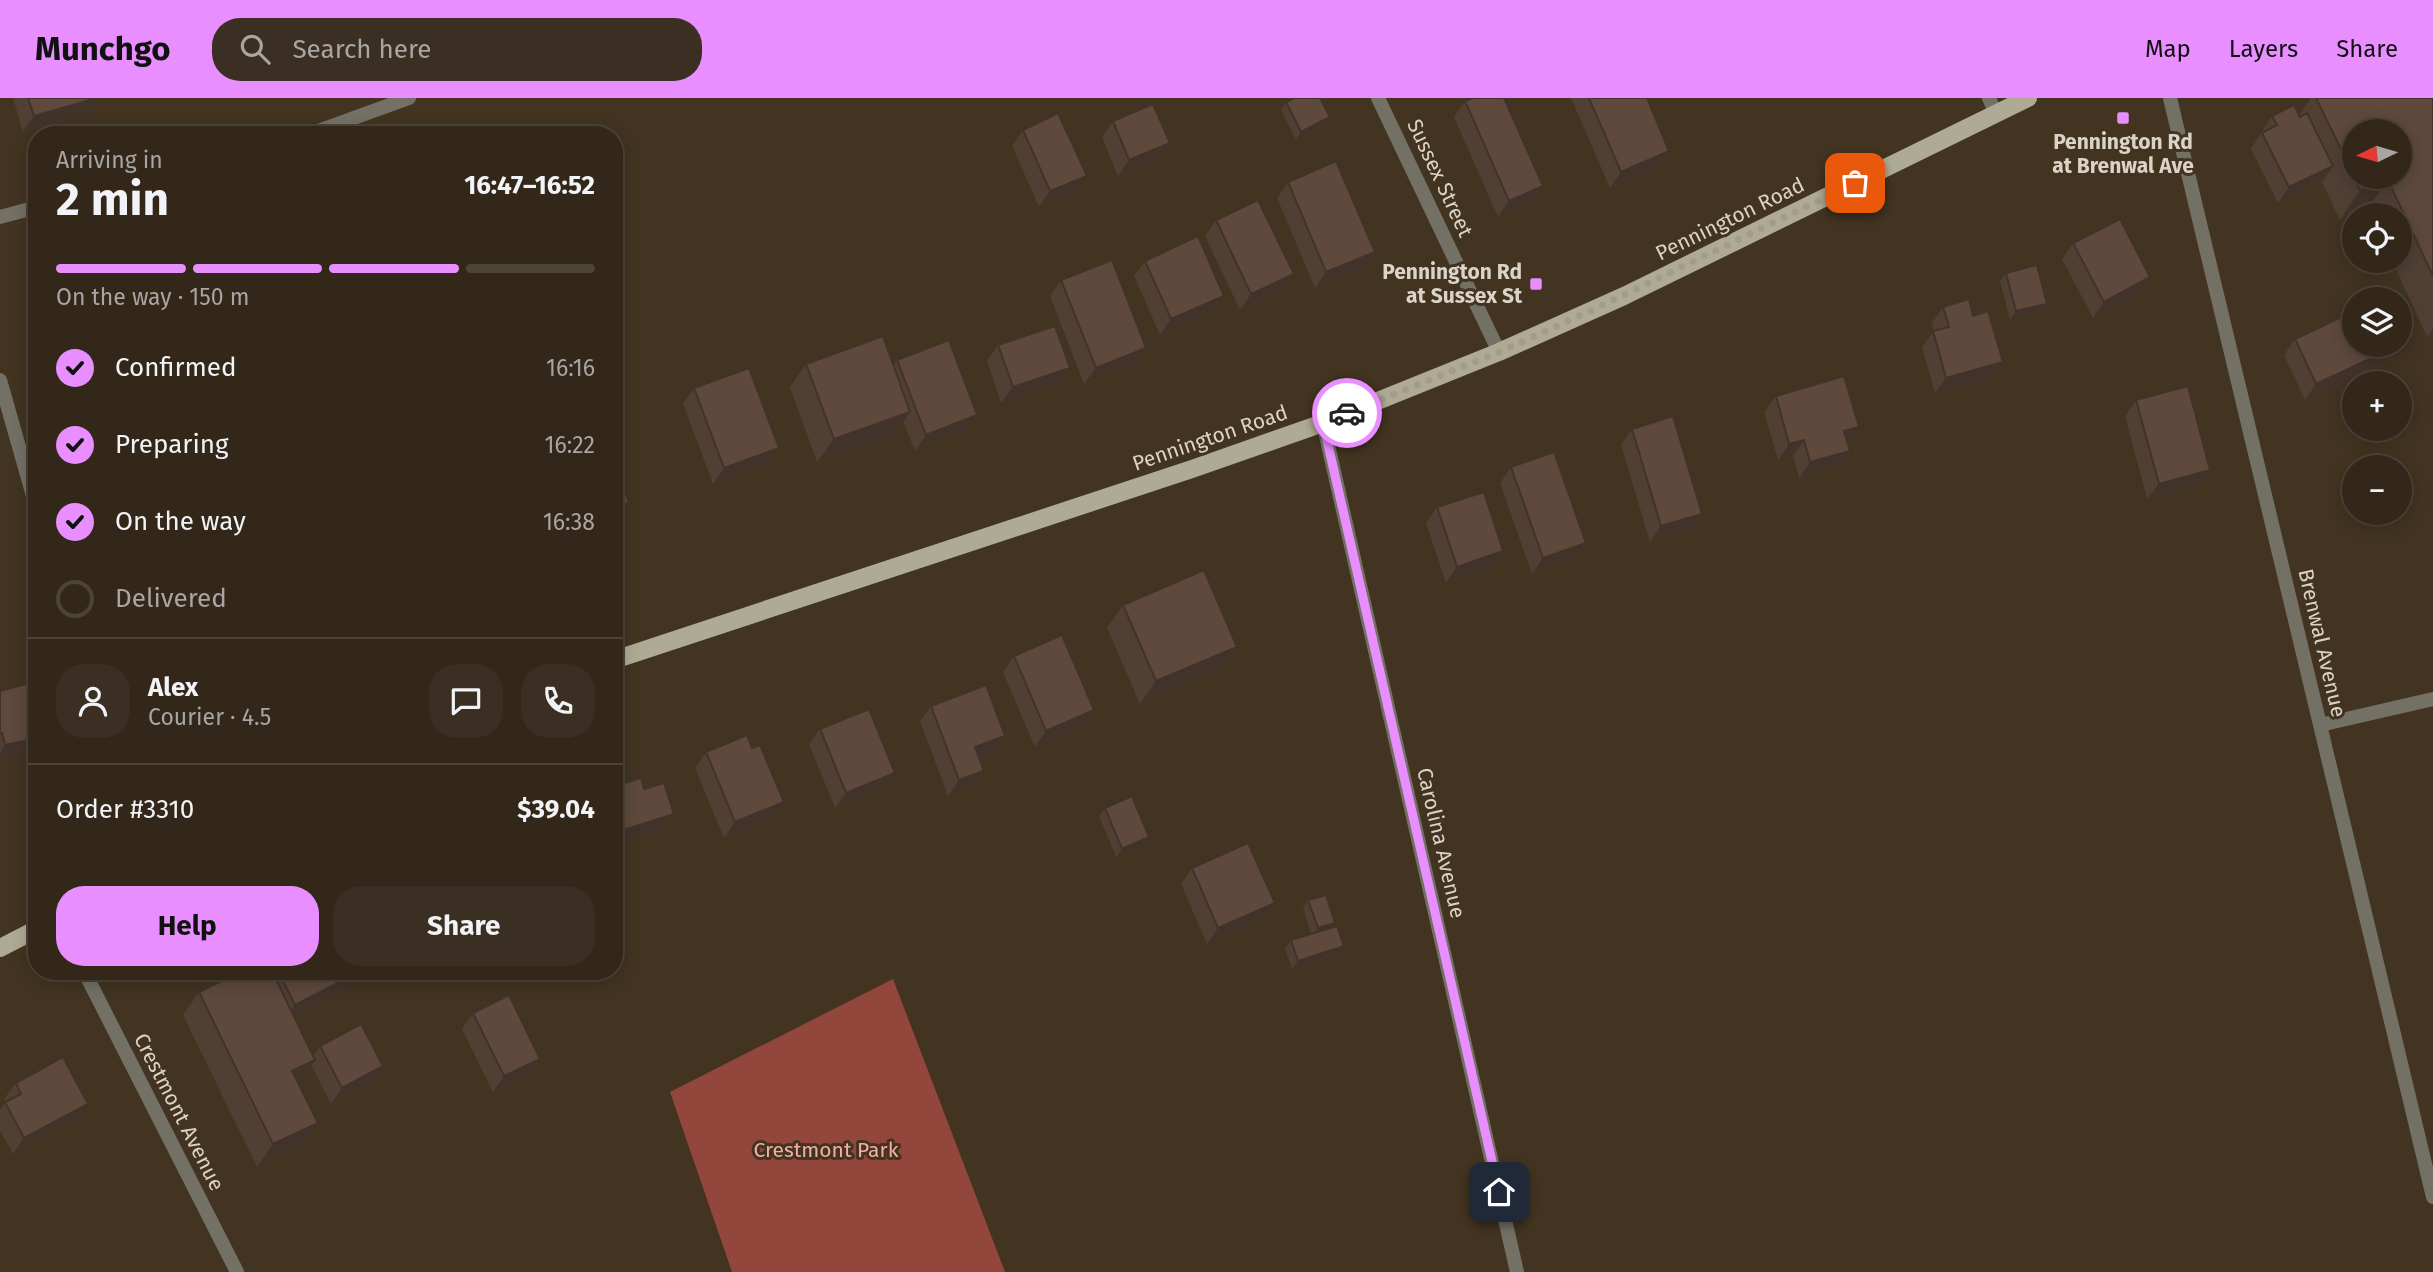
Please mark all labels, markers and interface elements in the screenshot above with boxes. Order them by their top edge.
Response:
search box [212,18,702,81]
text: Munchgo [35,29,170,69]
icon: search [236,30,274,68]
text: Search here [292,34,431,65]
text: Map [2145,35,2191,63]
text: Layers [2229,35,2298,63]
text: Share [2336,35,2398,63]
marker: Pennington Rd at Brenwal Ave [2115,110,2131,126]
street label: Sussex Street [1401,115,1479,241]
north arrow [2342,119,2412,189]
map controls [2342,119,2412,525]
place label: Pennington Rd at Brenwal Ave [2052,129,2194,179]
text: Arriving in [56,146,163,174]
pin [1825,153,1885,213]
icon: bag [1836,164,1874,202]
text: 16:47–16:52 [464,170,595,201]
text: 2 min [56,172,169,227]
street label: Pennington Road [1651,172,1809,266]
button: locate [2342,203,2412,273]
place label: Pennington Rd at Sussex St [1382,259,1523,309]
marker: Pennington Rd at Sussex St [1528,276,1544,292]
text: On the way · 150 m [56,283,249,311]
button: layers [2342,287,2412,357]
icon: check [56,349,94,387]
text: Confirmed [115,352,236,383]
text: 16:16 [546,354,595,382]
button: + [2342,371,2412,441]
courier [1312,378,1382,448]
icon: car [1328,394,1366,432]
street label: Pennington Road [1129,399,1291,477]
icon: check [56,426,94,464]
text: Preparing [115,429,228,460]
text: 16:22 [544,431,595,459]
button: − [2342,455,2412,525]
icon: check [56,503,94,541]
text: On the way [115,506,246,537]
text: 16:38 [543,508,595,536]
street label: Brenwal Avenue [2292,566,2352,720]
text: Delivered [115,583,227,614]
button: person [56,664,130,738]
button: chat [429,664,503,738]
button: phone [521,664,595,738]
text: Alex [148,672,198,703]
text: Courier · 4.5 [148,703,271,731]
street label: Carolina Avenue [1411,765,1471,921]
text: Order #3310 [56,794,194,825]
text: $39.04 [517,794,595,825]
button: Help [56,886,319,966]
button: Share [333,886,595,966]
street label: Crestmont Avenue [128,1029,230,1195]
park label: Crestmont Park [754,1137,899,1163]
pin [1469,1162,1529,1222]
icon: home [1480,1173,1518,1211]

